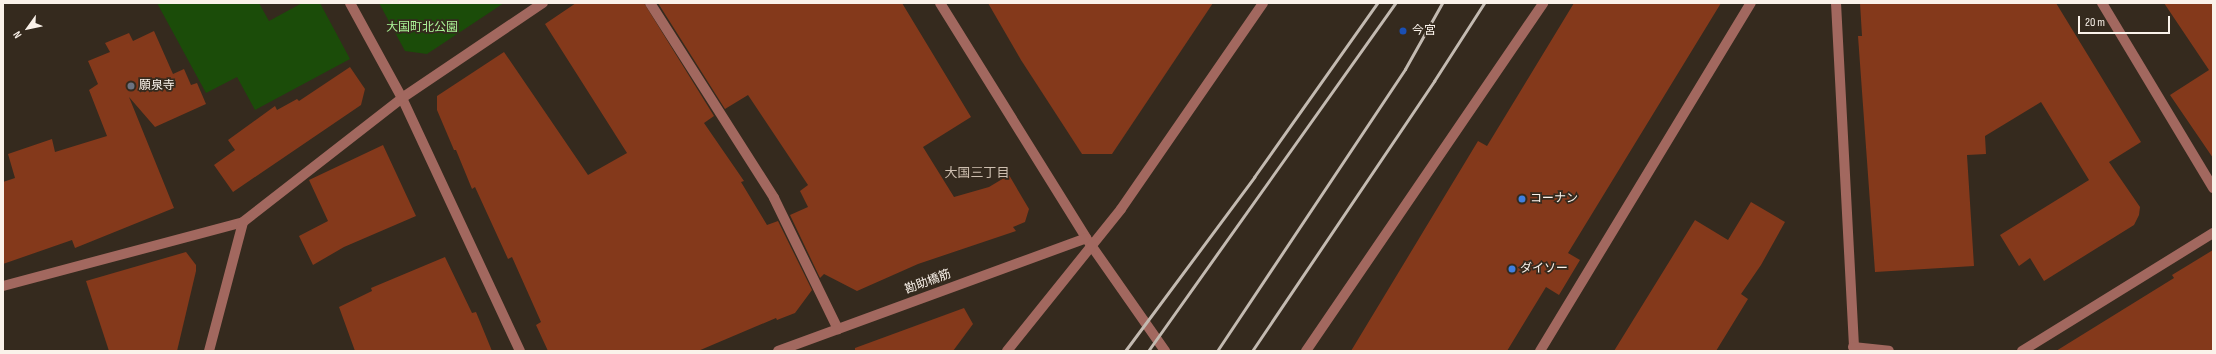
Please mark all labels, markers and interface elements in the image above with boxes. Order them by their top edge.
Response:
north arrow [8,8,48,48]
scale bar [2080,8,2172,34]
text: 20 m [2085,15,2105,30]
park label: 大国町北公園 [386,21,458,35]
place label: 今宮 [1412,24,1436,38]
marker: 今宮 [1397,25,1409,37]
text: N [10,29,25,41]
place label: 願泉寺 [139,79,175,93]
marker: 願泉寺 [126,81,136,91]
district label: 大国三丁目 [945,165,1009,181]
place label: コーナン [1530,192,1578,206]
marker: コーナン [1517,194,1527,204]
place label: ダイソー [1520,262,1568,276]
marker: ダイソー [1507,264,1517,274]
street label: 勘助橋筋 [903,267,953,297]

